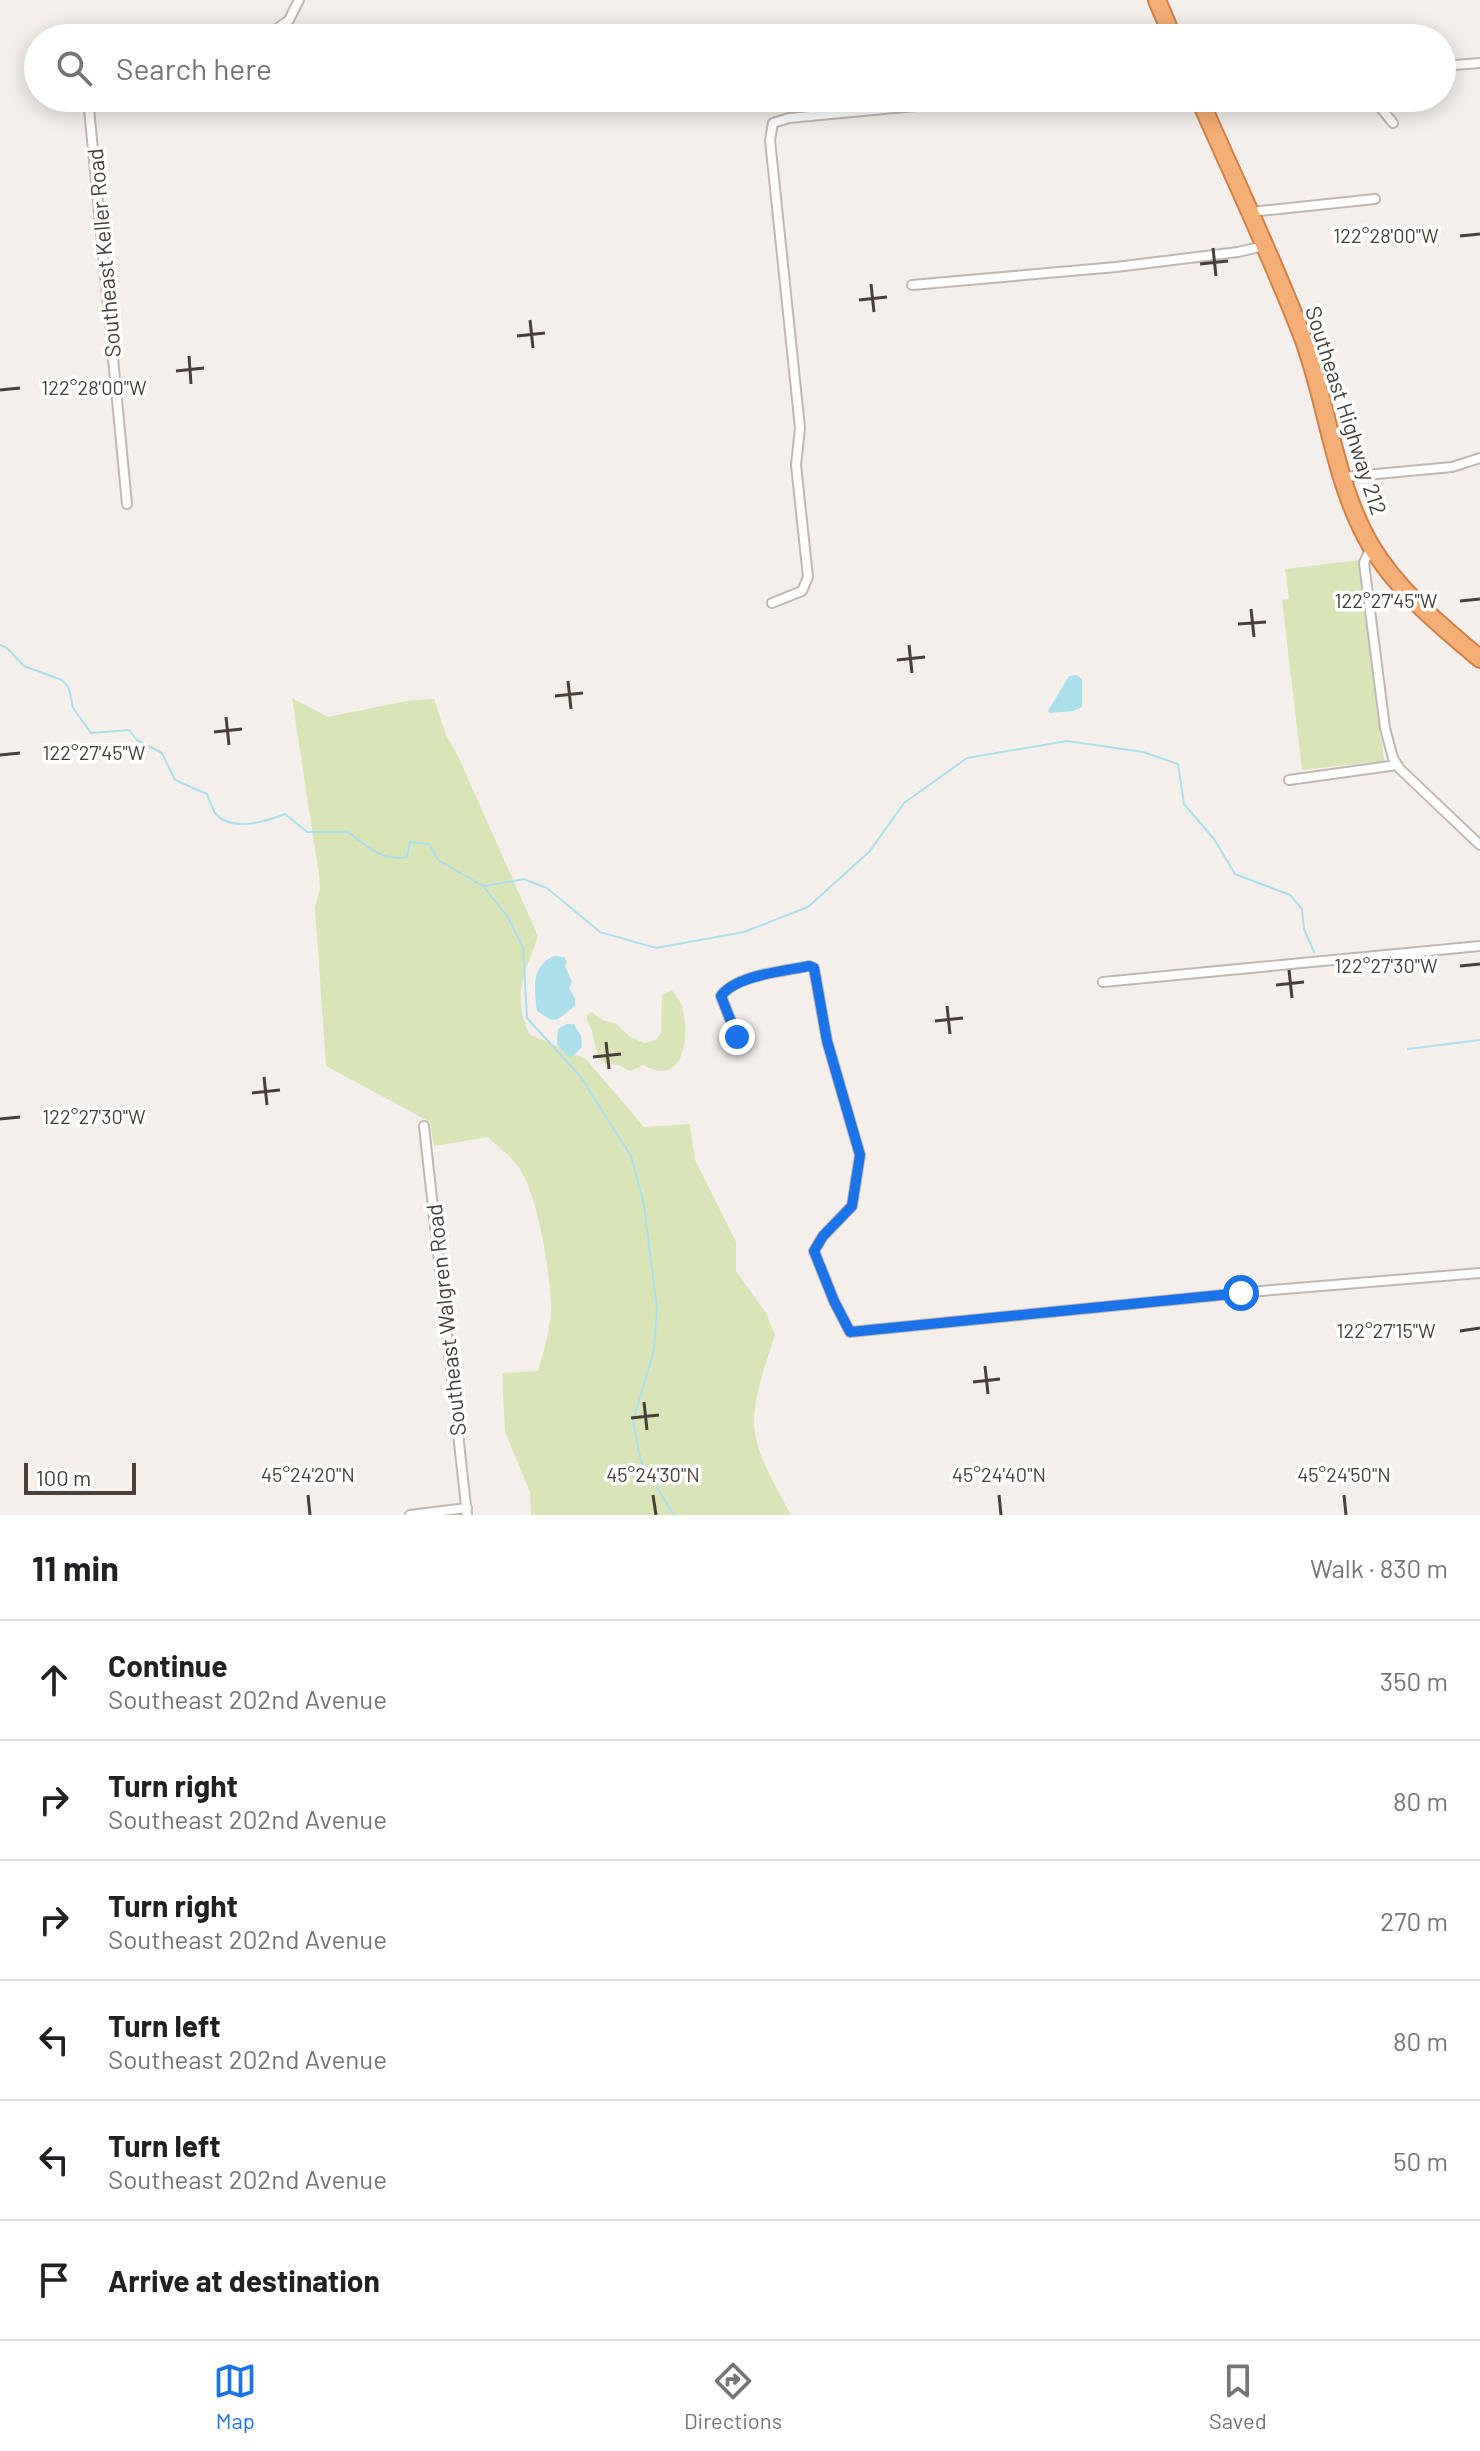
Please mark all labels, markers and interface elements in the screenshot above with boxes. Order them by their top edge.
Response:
search box [24,24,1456,112]
icon: search [52,46,96,90]
text: Search here [116,50,272,86]
street label: Southeast Keller Road [81,147,125,359]
text: 122°28'00"W [1333,223,1439,247]
street label: Southeast Highway 212 [1301,302,1393,518]
text: 122°28'00"W [41,375,147,399]
text: 122°27'45"W [1335,588,1438,612]
text: 122°27'45"W [43,740,146,764]
text: 122°27'30"W [1334,953,1438,977]
route end [719,1019,755,1055]
text: 122°27'30"W [42,1104,146,1128]
street label: Southeast Walgren Road [420,1203,470,1437]
route start [1223,1275,1259,1311]
text: 122°27'15"W [1337,1318,1436,1342]
scale bar [24,1459,136,1495]
text: 45°24'20"N [261,1462,355,1486]
text: 45°24'30"N [606,1462,700,1486]
text: 45°24'40"N [952,1462,1046,1486]
text: 45°24'50"N [1297,1462,1391,1486]
text: 100 m [36,1464,91,1490]
text: 11 min [32,1547,119,1588]
text: Walk · 830 m [1310,1552,1448,1583]
text: Continue [108,1647,228,1683]
icon: ahead [32,1658,76,1702]
text: 350 m [1380,1665,1448,1696]
text: Southeast 202nd Avenue [108,1683,387,1714]
text: Turn right [108,1767,238,1803]
icon: right [32,1778,76,1822]
text: 80 m [1393,1785,1448,1816]
text: Southeast 202nd Avenue [108,1803,387,1834]
text: Turn right [108,1887,238,1923]
icon: right [32,1898,76,1942]
text: 270 m [1380,1905,1448,1936]
text: Southeast 202nd Avenue [108,1923,387,1954]
text: Turn left [108,2007,221,2043]
icon: left [32,2018,76,2062]
text: 80 m [1393,2025,1448,2056]
text: Southeast 202nd Avenue [108,2043,387,2074]
text: Turn left [108,2127,221,2163]
icon: left [32,2138,76,2182]
text: 50 m [1393,2145,1448,2176]
text: Southeast 202nd Avenue [108,2163,387,2194]
icon: arrive [32,2258,76,2302]
text: Arrive at destination [108,2262,380,2298]
tab: Map [213,2359,257,2433]
tab: Directions [684,2359,782,2433]
tab: Saved [1209,2359,1267,2433]

